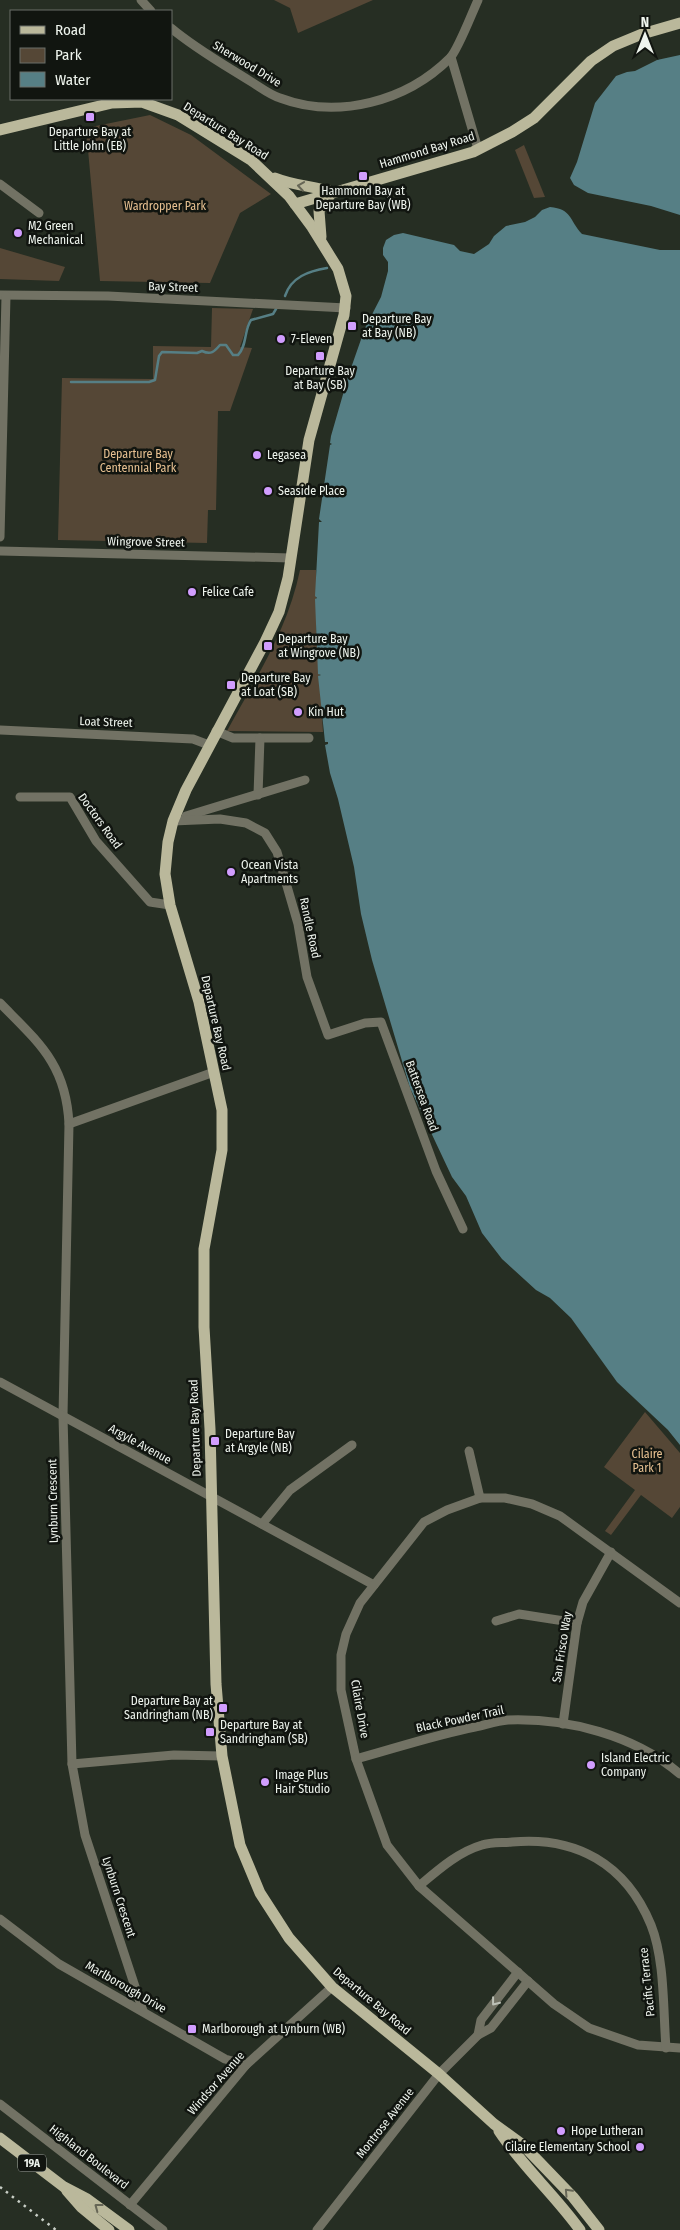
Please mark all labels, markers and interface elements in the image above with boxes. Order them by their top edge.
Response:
legend [10,10,172,100]
north arrow [620,10,670,60]
text: N [641,14,649,31]
text: Road [55,21,86,39]
street label: Sherwood Drive [210,38,284,90]
text: Park [55,46,82,64]
text: Water [55,71,91,89]
street label: Departure Bay Road [181,99,271,163]
marker: Departure Bay at Little John (EB) [84,111,96,123]
place label: Departure Bay at Little John (EB) [49,125,131,153]
street label: Hammond Bay Road [378,129,476,171]
marker: Hammond Bay at Departure Bay (WB) [357,170,369,182]
one-way arrow [296,181,304,192]
place label: Hammond Bay at Departure Bay (WB) [315,184,411,212]
park label: Wardropper Park [124,199,206,213]
place label: M2 Green Mechanical [28,219,83,247]
marker: M2 Green Mechanical [12,227,24,239]
street label: Bay Street [148,279,198,295]
place label: Departure Bay at Bay (NB) [362,312,432,340]
marker: Departure Bay at Bay (NB) [346,320,358,332]
place label: 7-Eleven [291,332,332,346]
marker: 7-Eleven [275,333,287,345]
marker: Departure Bay at Bay (SB) [314,350,326,362]
place label: Departure Bay at Bay (SB) [285,364,355,392]
park label: Departure Bay Centennial Park [100,447,177,475]
place label: Legasea [267,448,306,462]
marker: Legasea [251,449,263,461]
place label: Seaside Place [278,484,345,498]
marker: Seaside Place [262,485,274,497]
street label: Wingrove Street [107,534,185,550]
place label: Felice Cafe [202,585,254,599]
marker: Felice Cafe [186,586,198,598]
place label: Departure Bay at Wingrove (NB) [278,632,360,660]
marker: Departure Bay at Wingrove (NB) [262,640,274,652]
place label: Departure Bay at Loat (SB) [241,671,311,699]
marker: Departure Bay at Loat (SB) [225,679,237,691]
place label: Kin Hut [308,705,344,719]
marker: Kin Hut [292,706,304,718]
street label: Loat Street [79,714,133,730]
street label: Doctors Road [75,790,125,852]
place label: Ocean Vista Apartments [241,858,298,886]
marker: Ocean Vista Apartments [225,866,237,878]
street label: Randle Road [297,896,323,960]
street label: Departure Bay Road [198,974,234,1072]
street label: Battersea Road [403,1059,441,1133]
street label: Departure Bay Road [186,1379,204,1477]
street label: Argyle Avenue [106,1421,174,1467]
place label: Departure Bay at Argyle (NB) [225,1427,295,1455]
marker: Departure Bay at Argyle (NB) [209,1435,221,1447]
park label: Cilaire Park 1 [632,1447,663,1475]
street label: Lynburn Crescent [45,1459,61,1543]
street label: San Frisco Way [549,1610,575,1684]
street label: Cilaire Drive [348,1679,372,1739]
place label: Departure Bay at Sandringham (NB) [124,1694,213,1722]
marker: Departure Bay at Sandringham (NB) [217,1702,229,1714]
street label: Black Powder Trail [415,1703,505,1735]
place label: Departure Bay at Sandringham (SB) [220,1718,308,1746]
marker: Departure Bay at Sandringham (SB) [204,1726,216,1738]
place label: Island Electric Company [601,1751,670,1779]
marker: Island Electric Company [585,1759,597,1771]
place label: Image Plus Hair Studio [275,1768,330,1796]
marker: Image Plus Hair Studio [259,1776,271,1788]
street label: Lynburn Crescent [99,1855,139,1939]
street label: Pacific Terrace [636,1947,658,2017]
street label: Marlborough Drive [83,1958,169,2016]
street label: Departure Bay Road [330,1964,414,2038]
one-way arrow [492,1996,500,2005]
place label: Marlborough at Lynburn (WB) [202,2022,346,2036]
marker: Marlborough at Lynburn (WB) [186,2023,198,2035]
street label: Windsor Avenue [185,2048,247,2118]
street label: Montrose Avenue [353,2085,417,2161]
street label: Highland Boulevard [47,2122,131,2192]
place label: Hope Lutheran [571,2124,643,2138]
marker: Hope Lutheran [555,2125,567,2137]
place label: Cilaire Elementary School [505,2140,630,2154]
marker: Cilaire Elementary School [634,2141,646,2153]
road number: 19A [18,2154,46,2172]
one-way arrow [565,2189,574,2198]
one-way arrow [95,2204,104,2212]

